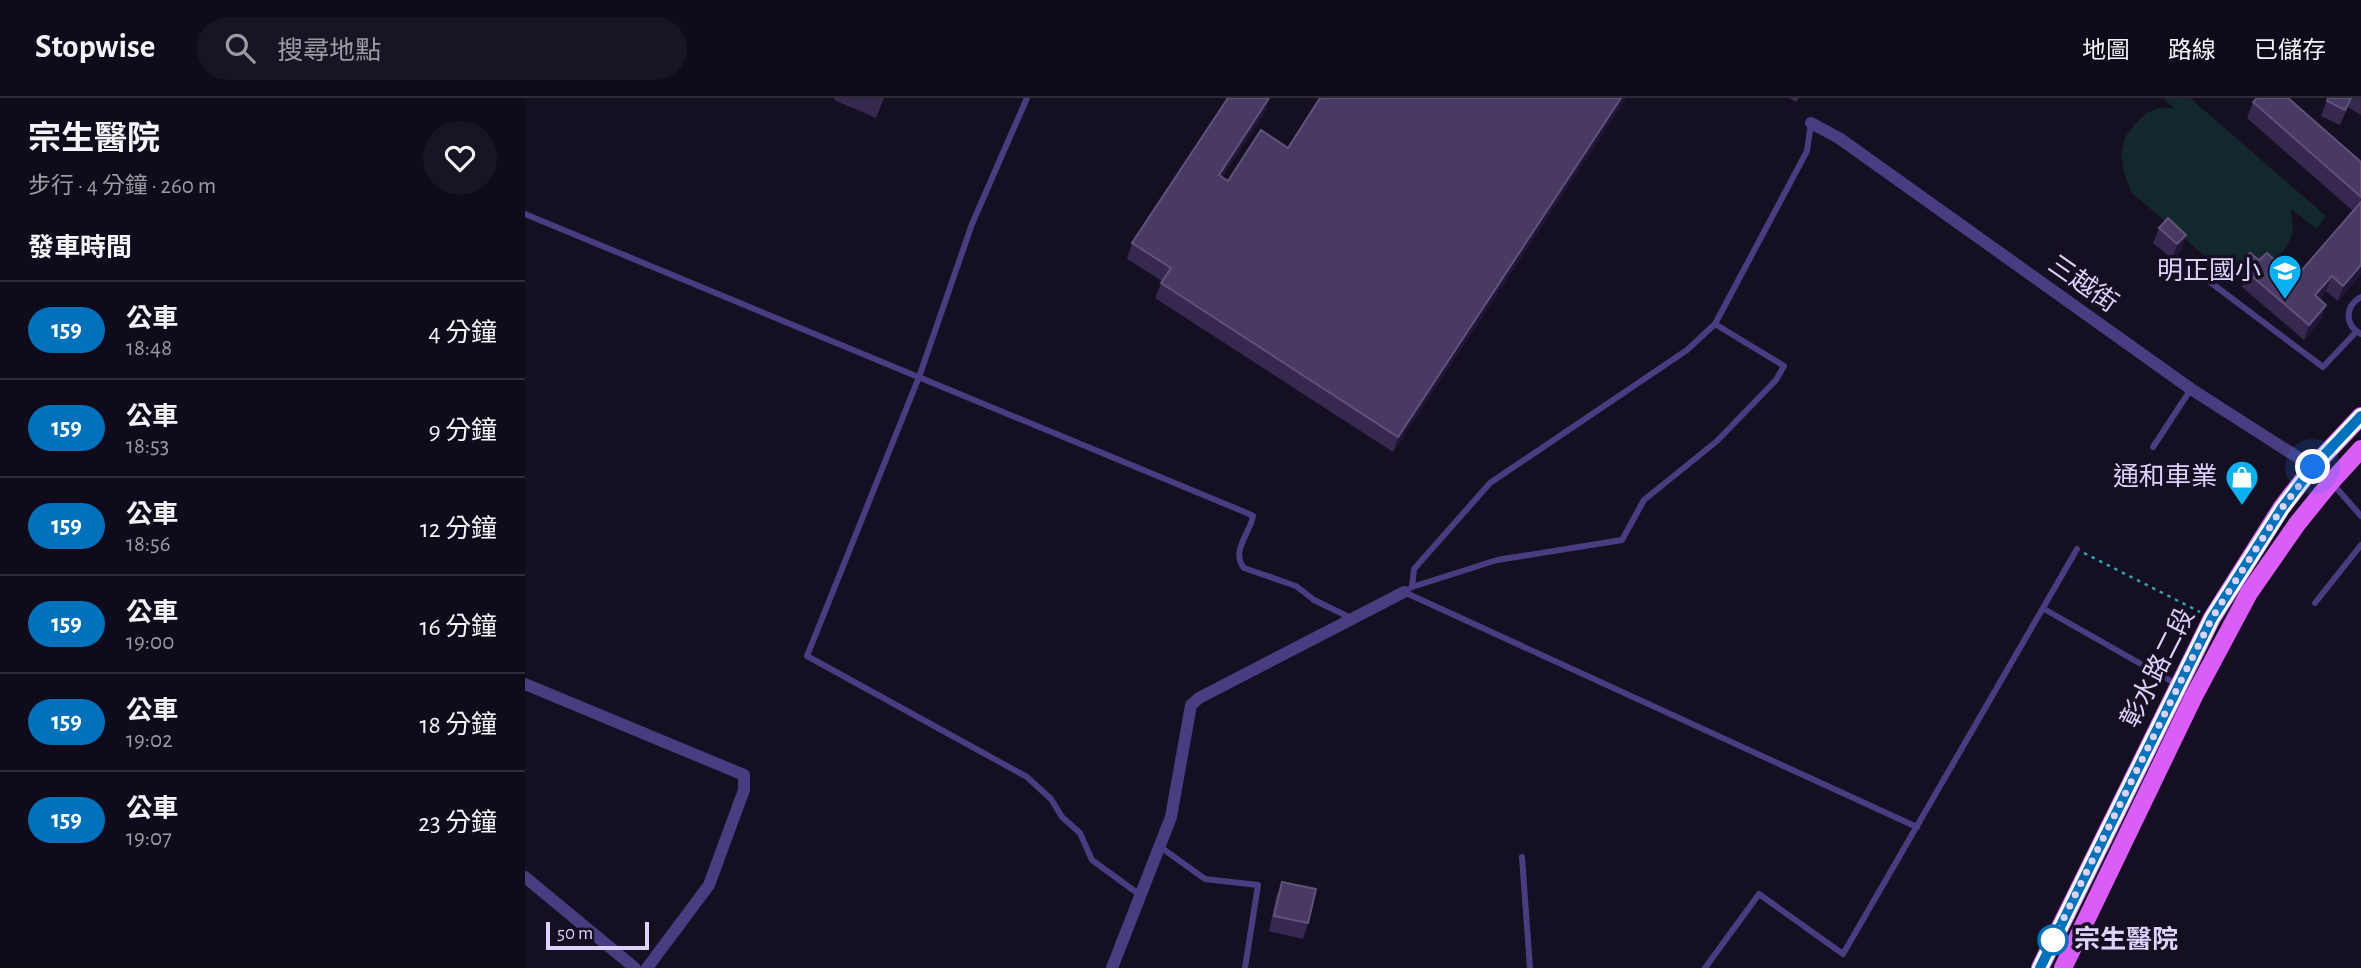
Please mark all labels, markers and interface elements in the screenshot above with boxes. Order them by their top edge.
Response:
search box [197,17,687,80]
icon: search [221,29,259,67]
text: Stopwise [35,31,155,64]
text: 搜尋地點 [277,38,381,64]
text: 地圖 [2082,39,2130,63]
text: 路線 [2168,39,2216,63]
text: 已儲存 [2254,39,2326,63]
button: heart [423,121,497,195]
text: 宗生醫院 [28,123,160,156]
text: 步行 · 4 分鐘 · 260 m [28,175,216,198]
text: 發車時間 [28,235,132,261]
street label: 三越街 [2044,250,2123,317]
school or university icon: 明正國小 [2266,252,2304,301]
place label: 明正國小 [2157,257,2261,284]
text: 公車 [126,306,178,332]
text: 159 [51,318,82,342]
text: 4 分鐘 [428,320,497,346]
text: 18:48 [126,337,172,360]
text: 公車 [126,404,178,430]
text: 159 [51,416,82,440]
text: 9 分鐘 [428,418,497,444]
text: 18:53 [126,435,169,458]
your location [2295,449,2330,484]
shop icon: 通和車業 [2223,458,2261,507]
place label: 通和車業 [2113,462,2217,490]
text: 公車 [126,502,178,528]
text: 159 [51,514,82,538]
text: 12 分鐘 [420,516,497,542]
text: 18:56 [126,533,171,556]
text: 公車 [126,600,178,626]
street label: 彰水路二段 [2115,603,2199,732]
text: 159 [51,612,82,636]
text: 16 分鐘 [420,614,497,640]
text: 19:00 [126,631,174,654]
text: 公車 [126,698,178,724]
text: 159 [51,710,82,734]
text: 18 分鐘 [419,712,497,738]
text: 19:02 [126,729,173,752]
text: 公車 [126,796,178,822]
text: 159 [51,808,82,832]
text: 23 分鐘 [418,810,497,836]
text: 19:07 [126,827,172,850]
scale bar [546,919,649,951]
text: 50 m [557,924,593,943]
marker: 宗生醫院 [2038,925,2068,955]
place label: 宗生醫院 [2074,925,2178,953]

